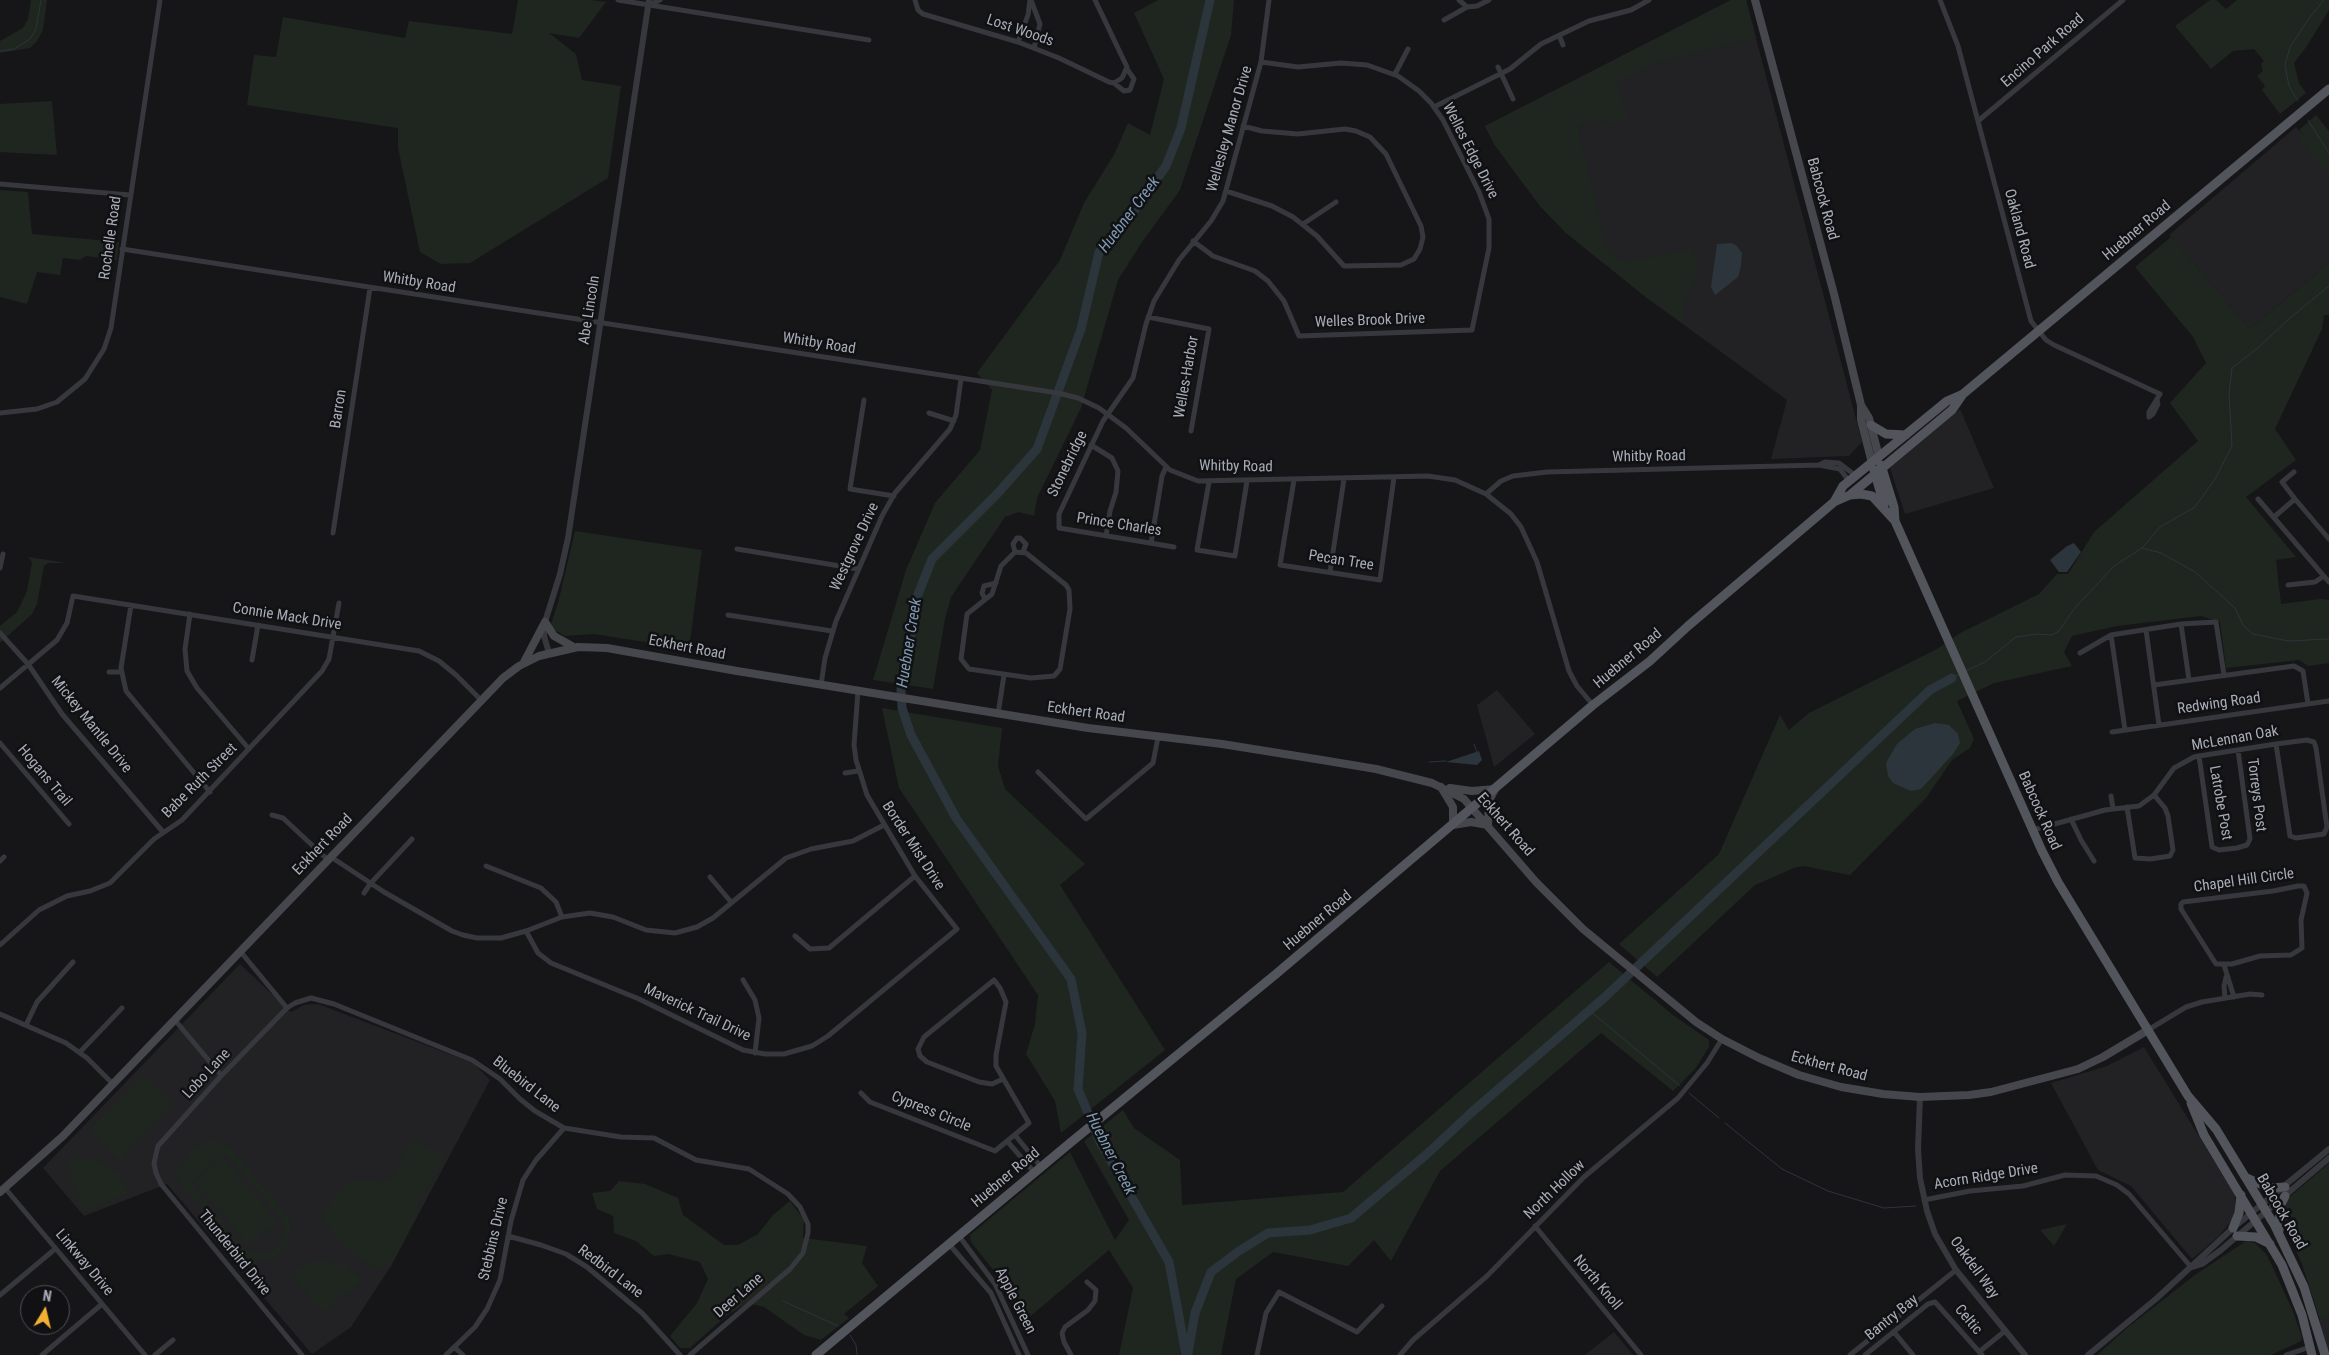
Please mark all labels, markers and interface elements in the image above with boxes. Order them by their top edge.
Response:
street label: Encino Park Road [1998,10,2088,92]
street label: Lost Woods [984,11,1056,51]
street label: Wellesley Manor Drive [1203,64,1257,194]
street label: Welles Edge Drive [1438,100,1502,202]
street label: Babcock Road [1802,156,1842,242]
water label: Huebner Creek [1095,173,1165,257]
street label: Oakland Road [2000,187,2038,271]
street label: Rochelle Road [96,195,126,281]
street label: Huebner Road [2099,197,2175,265]
street label: Whitby Road [381,268,457,298]
street label: Abe Lincoln [576,274,604,346]
street label: Welles Brook Drive [1315,310,1425,332]
street label: Whitby Road [781,329,857,359]
street label: Welles-Harbor [1171,334,1203,420]
street label: Barron [327,388,351,430]
street label: Stonebridge [1044,428,1092,500]
street label: Whitby Road [1612,447,1686,467]
street label: Whitby Road [1199,457,1273,477]
street label: Westgrove Drive [827,500,883,594]
street label: Prince Charles [1075,509,1163,541]
street label: Pecan Tree [1307,547,1375,575]
water label: Huebner Creek [893,597,927,689]
street label: Connie Mack Drive [231,600,343,634]
street label: Huebner Road [1590,625,1666,693]
street label: Eckhert Road [647,632,727,664]
street label: Mickey Mantle Drive [47,673,135,777]
street label: Redwing Road [2176,689,2262,719]
street label: Eckhert Road [1046,699,1126,727]
street label: McLennan Oak [2190,723,2280,755]
street label: Babe Ruth Street [159,740,241,822]
street label: Hogans Trail [13,742,75,810]
street label: Torreys Post [2243,757,2269,833]
street label: Latrobe Post [2205,764,2235,842]
street label: Babcock Road [2014,769,2064,853]
street label: Eckhert Road [1473,790,1537,860]
street label: Border Mist Drive [878,798,948,894]
street label: Eckhert Road [289,811,357,879]
street label: Chapel Hill Circle [2193,865,2295,897]
street label: Huebner Road [1280,887,1356,955]
street label: Maverick Trail Drive [641,980,753,1046]
street label: Lobo Lane [179,1045,235,1103]
street label: Eckhert Road [1789,1048,1869,1086]
street label: Bluebird Lane [489,1053,563,1117]
street label: Cypress Circle [888,1088,974,1136]
water label: Huebner Creek [1081,1109,1139,1199]
street label: Huebner Road [968,1144,1044,1212]
street label: North Hollow [1521,1156,1589,1224]
street label: Acorn Ridge Drive [1933,1160,2039,1194]
street label: Babcock Road [2252,1171,2310,1253]
street label: Stebbins Drive [476,1196,512,1282]
street label: Thunderbird Drive [194,1207,274,1299]
street label: Linkway Drive [51,1226,117,1300]
street label: Oakdell Way [1946,1234,2002,1302]
street label: Redbird Lane [574,1242,646,1302]
street label: North Knoll [1569,1252,1625,1314]
street label: Apple Green [991,1265,1039,1337]
street label: Deer Lane [711,1270,767,1322]
north arrow [20,1285,70,1335]
text: N [42,1288,53,1305]
street label: Bantry Bay [1862,1291,1922,1345]
street label: Celtic [1950,1301,1986,1339]

